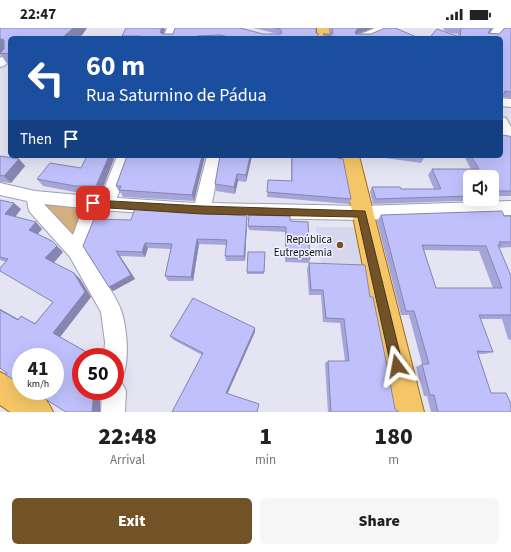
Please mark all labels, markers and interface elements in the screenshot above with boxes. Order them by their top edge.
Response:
text: 22:47 [20,4,56,25]
text: 60 m [86,46,145,86]
icon: left [20,52,72,104]
text: Rua Saturnino de Pádua [86,83,267,108]
icon: arrive [60,128,82,150]
text: Then [20,129,52,150]
map controls [463,170,499,206]
button: sound [463,170,499,206]
pin [76,186,110,220]
icon: arrive [82,192,104,214]
place label: República Eutrepsemia [274,232,332,260]
marker: República Eutrepsemia [335,240,345,250]
position arrow [376,345,418,387]
speed limit sign: 50 [72,348,124,400]
text: 41 [27,355,49,383]
text: km/h [27,377,49,391]
text: 22:48 [98,419,157,454]
text: 1 [259,419,272,454]
text: 180 [374,419,413,454]
text: Arrival [110,451,145,469]
text: min [255,451,276,469]
text: m [388,451,399,469]
button: Exit [12,498,252,544]
button: Share [260,498,499,544]

